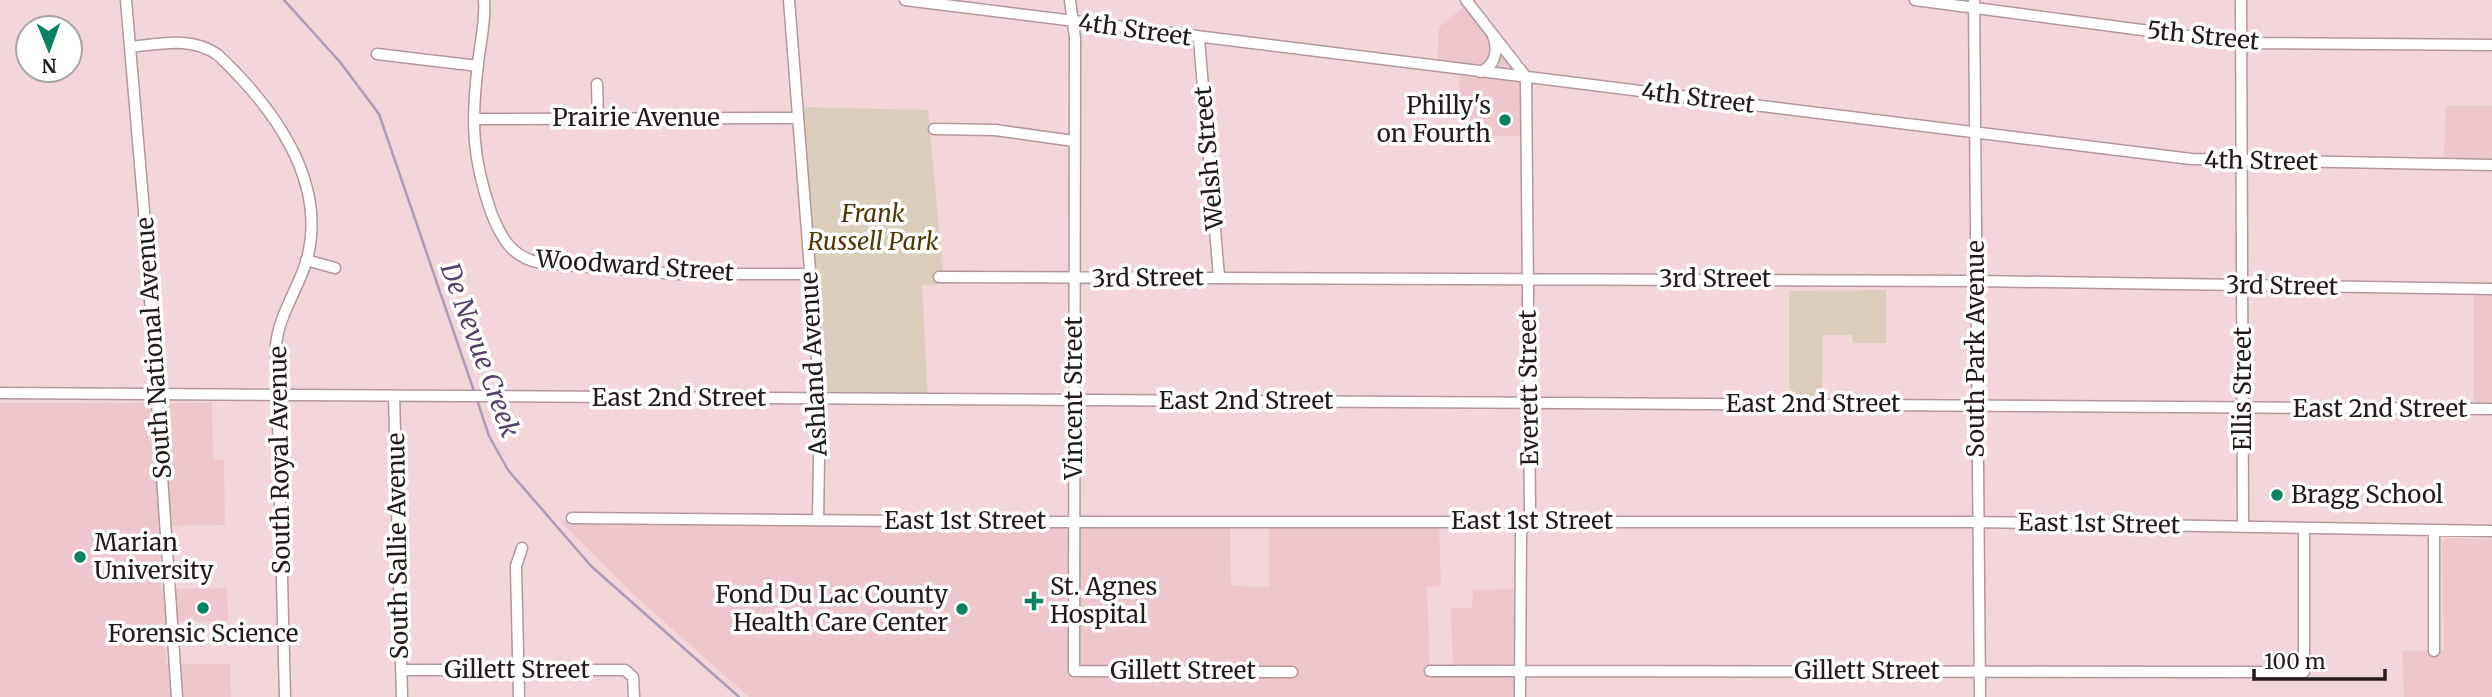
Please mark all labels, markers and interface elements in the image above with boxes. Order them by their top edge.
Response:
street label: 4th Street [1077,6,1194,53]
north arrow [14,14,84,84]
street label: 5th Street [2145,14,2261,57]
text: N [42,54,57,78]
street label: 4th Street [1640,75,1757,120]
street label: Welsh Street [1187,84,1230,232]
place label: Philly's on Fourth [1377,90,1491,149]
street label: Prairie Avenue [552,102,720,133]
marker: Philly's on Fourth [1497,112,1513,128]
street label: 4th Street [2204,144,2319,177]
park label: Frank Russell Park [807,198,939,257]
street label: South National Avenue [129,216,178,480]
street label: South Park Avenue [1960,240,1991,458]
street label: Woodward Street [534,243,736,288]
water label: De Nevue Creek [433,257,527,441]
street label: 3rd Street [1092,261,1205,294]
street label: 3rd Street [1659,263,1772,294]
street label: 3rd Street [2226,269,2339,302]
street label: Ashland Avenue [793,271,834,458]
street label: Everett Street [1512,309,1545,467]
street label: Vincent Street [1058,316,1089,481]
street label: Ellis Street [2227,326,2258,451]
street label: South Royal Avenue [262,346,297,575]
street label: East 2nd Street [592,382,767,413]
street label: East 2nd Street [1159,385,1334,416]
street label: East 2nd Street [1726,388,1901,419]
street label: East 2nd Street [2293,393,2468,424]
street label: South Sallie Avenue [380,432,415,660]
place label: Bragg School [2291,479,2443,510]
marker: Bragg School [2269,487,2285,503]
street label: East 1st Street [884,505,1047,536]
street label: East 1st Street [1451,505,1614,536]
street label: East 1st Street [2018,507,2181,540]
place label: Marian University [94,527,213,586]
marker: Marian University [72,549,88,565]
place label: St. Agnes Hospital [1050,571,1157,630]
place label: Fond Du Lac County Health Care Center [715,579,948,638]
marker: St. Agnes Hospital [1024,591,1044,611]
marker: Forensic Science [195,600,211,616]
marker: Fond Du Lac County Health Care Center [954,601,970,617]
place label: Forensic Science [108,618,298,649]
scale bar [2254,638,2385,682]
text: 100 m [2264,648,2326,675]
street label: Gillett Street [444,654,590,685]
street label: Gillett Street [1110,655,1256,686]
street label: Gillett Street [1794,655,1940,686]

